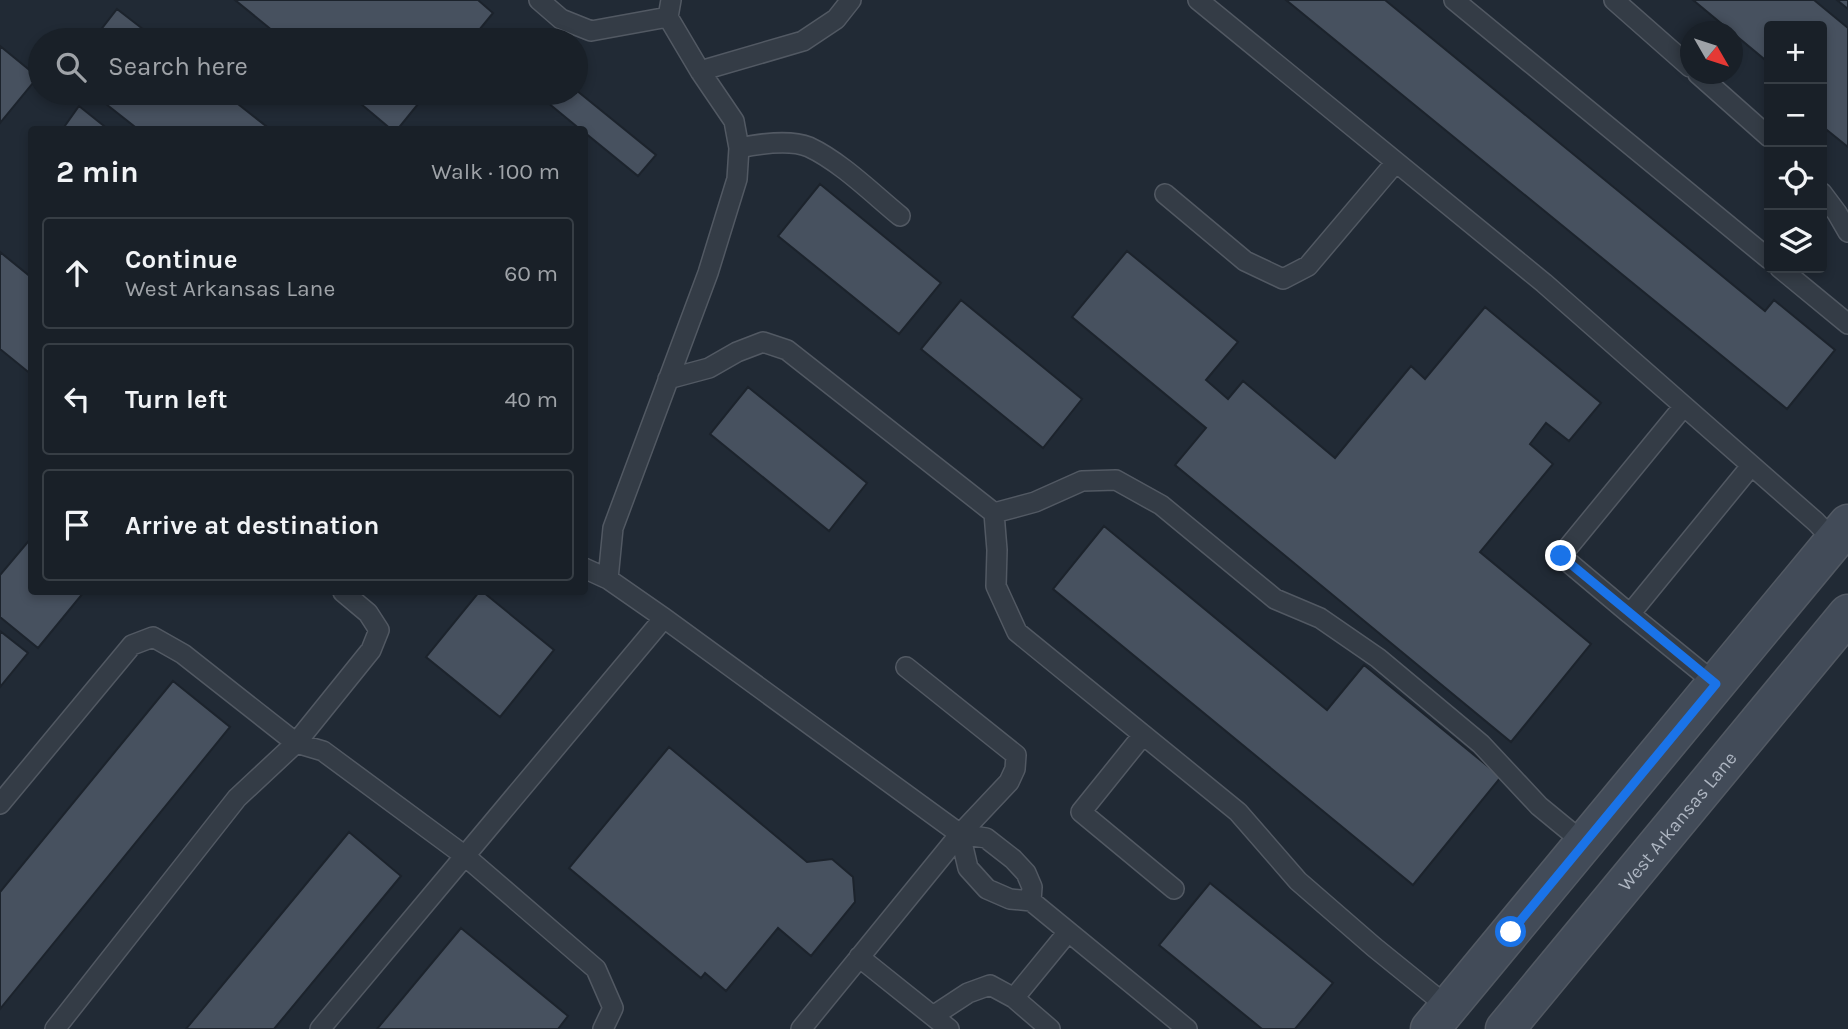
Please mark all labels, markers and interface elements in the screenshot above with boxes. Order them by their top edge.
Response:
north arrow [1680,21,1743,84]
map controls [1764,21,1827,273]
button: + [1764,21,1827,84]
search box [28,28,588,105]
icon: search [52,48,90,86]
text: Search here [108,51,248,82]
button: − [1764,84,1827,147]
button: locate [1764,147,1827,210]
text: 2 min [56,154,139,190]
text: Walk · 100 m [431,158,560,185]
button: layers [1764,210,1827,273]
text: Continue [125,244,237,275]
icon: ahead [58,254,96,292]
text: 60 m [504,260,558,287]
text: West Arkansas Lane [125,275,335,302]
icon: left [58,380,96,418]
text: Turn left [125,384,227,415]
text: 40 m [505,386,558,413]
icon: arrive [58,506,96,544]
text: Arrive at destination [125,510,379,541]
route end [1545,540,1576,571]
street label: West Arkansas Lane [1614,748,1742,896]
route start [1495,916,1526,947]

